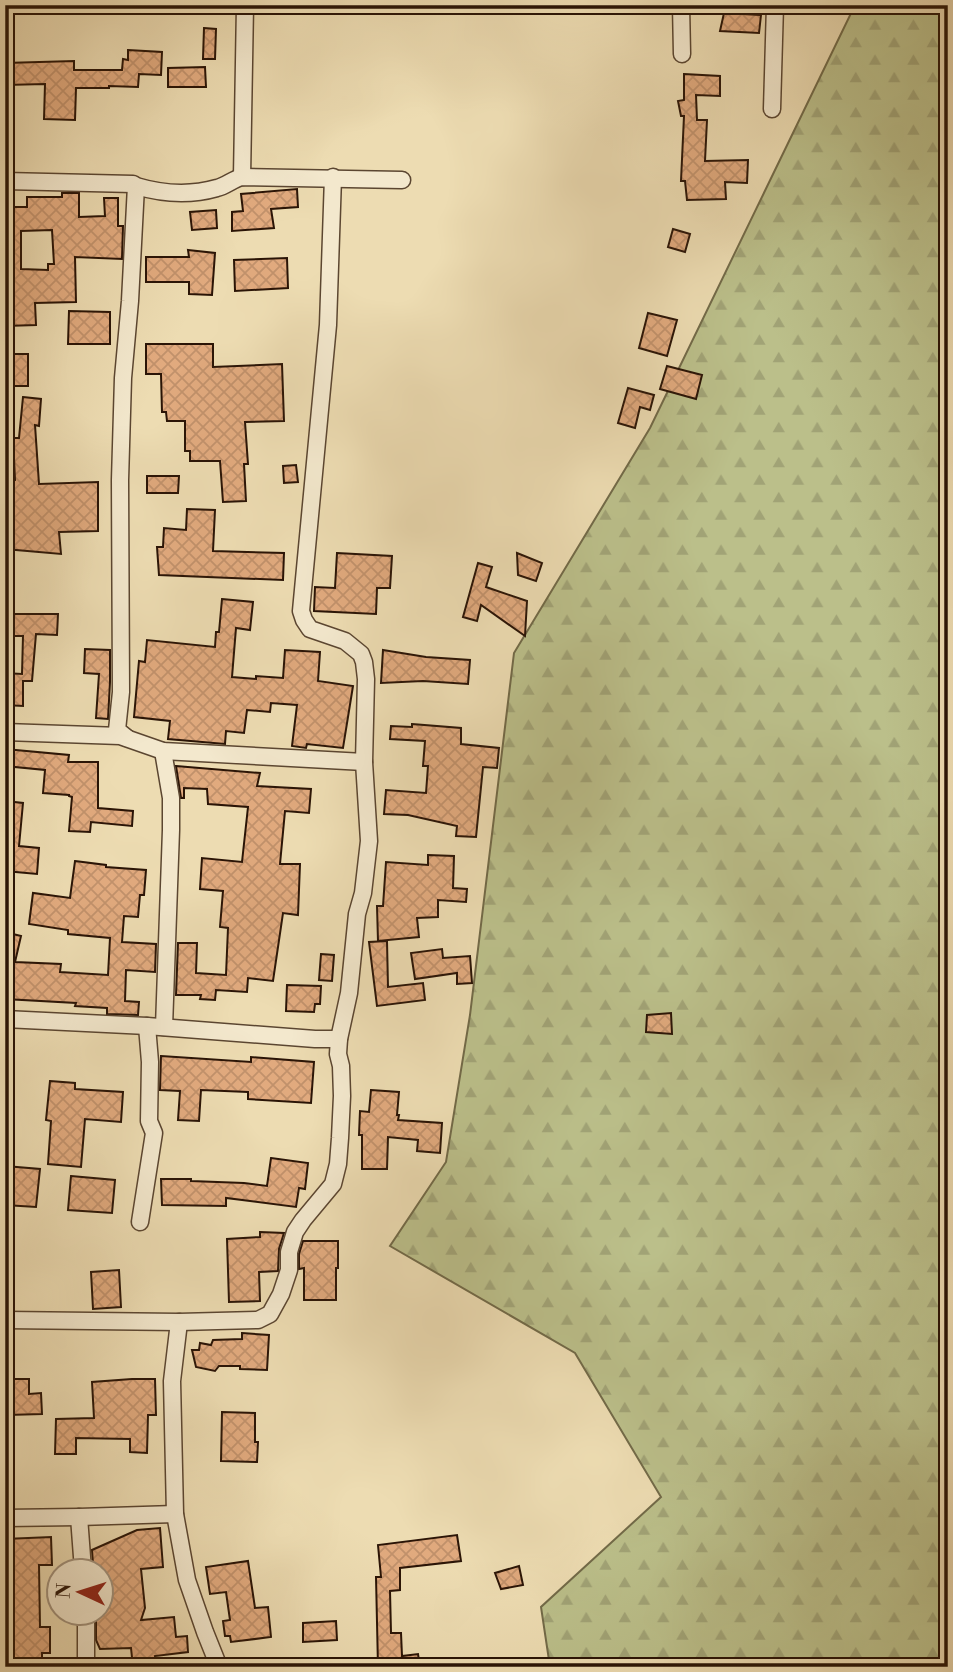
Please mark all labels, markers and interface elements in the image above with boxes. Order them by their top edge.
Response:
north arrow [46,1556,116,1626]
text: N [52,1583,77,1599]

